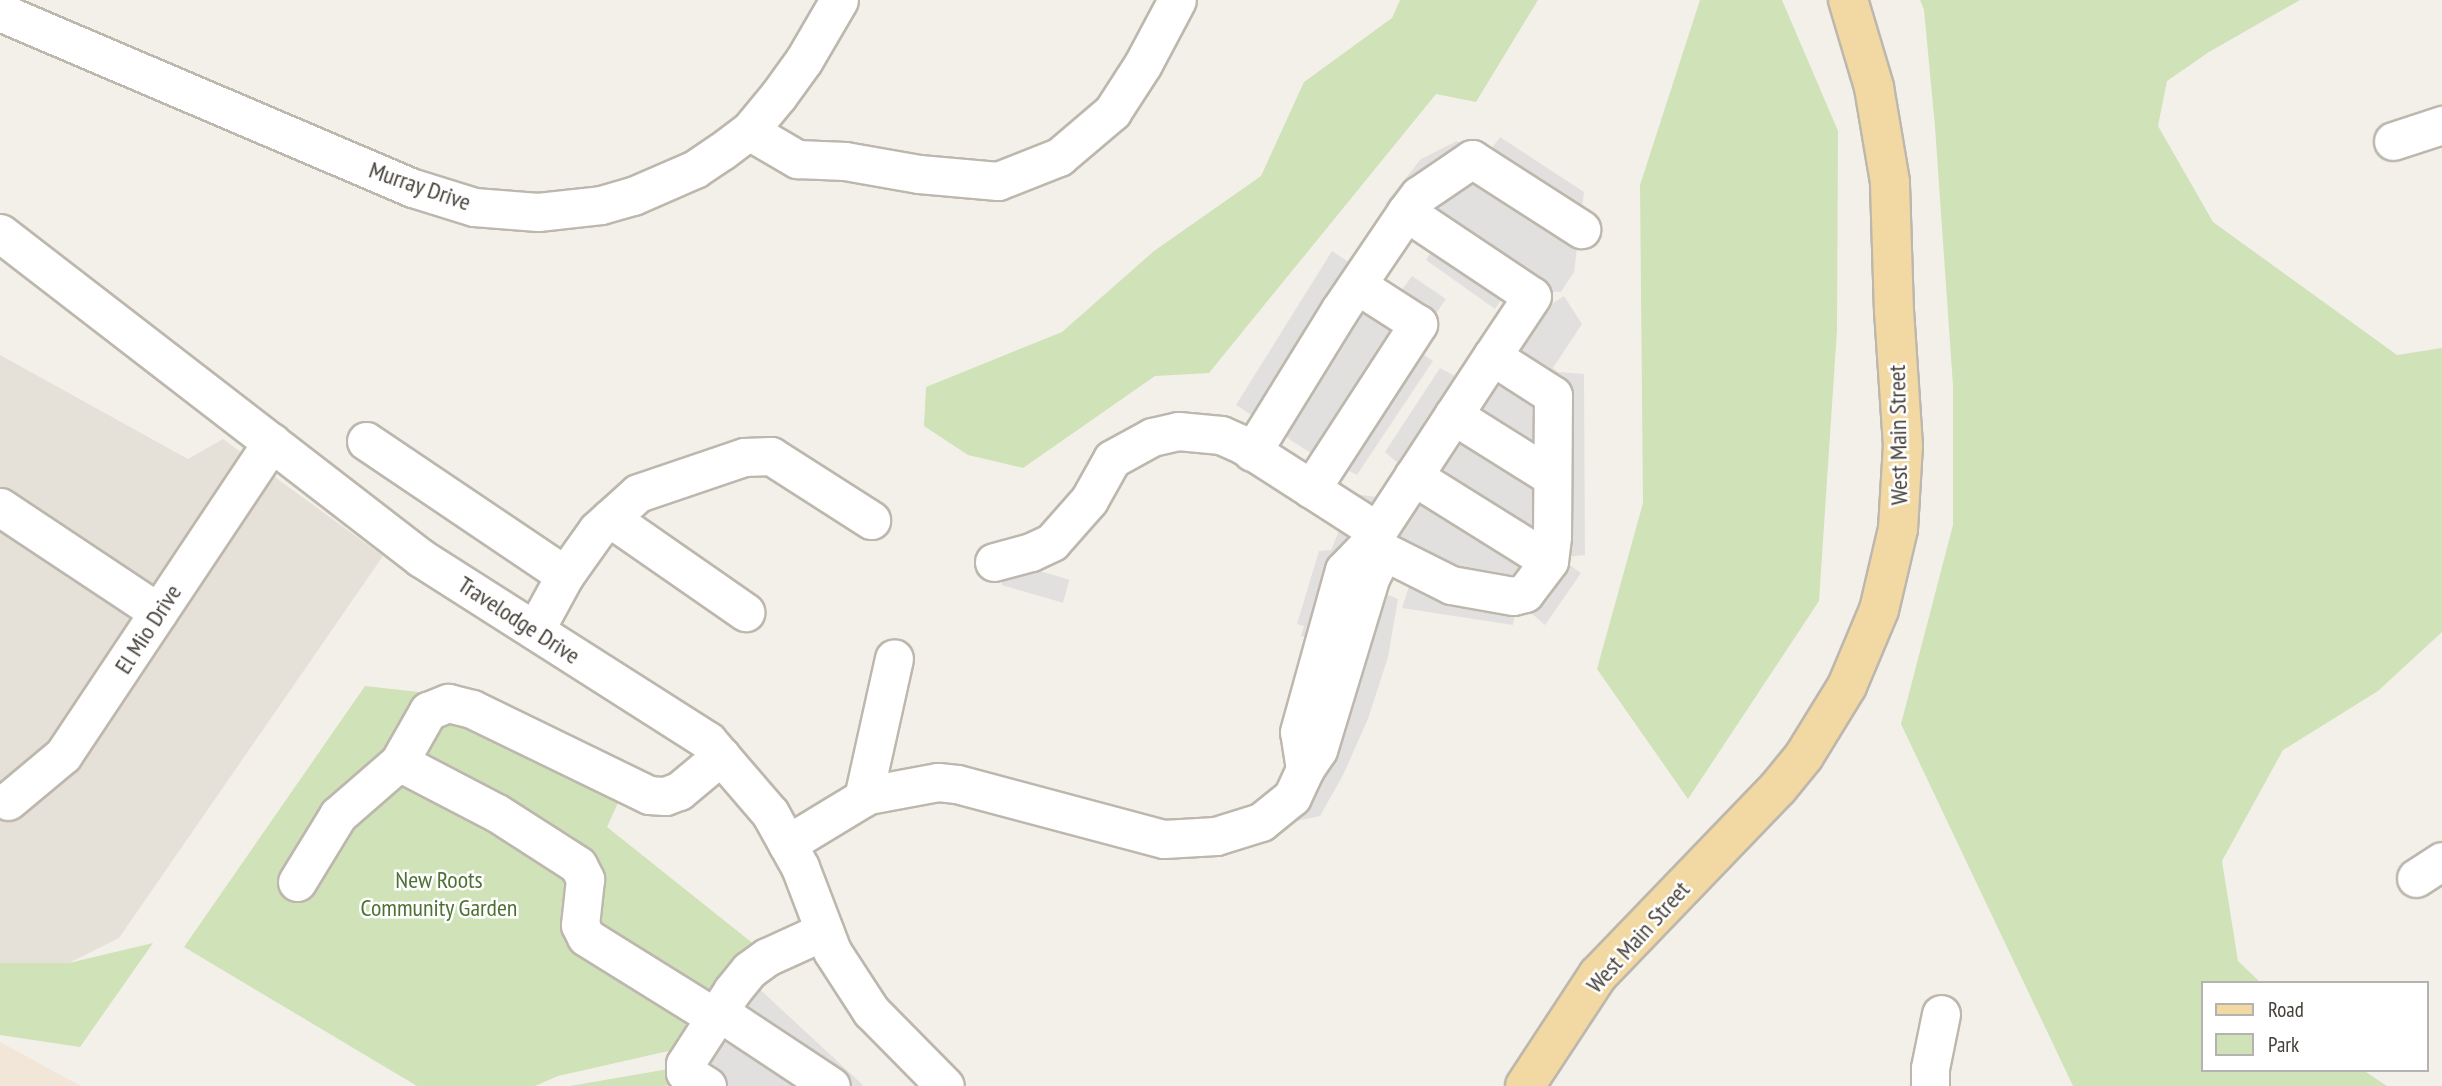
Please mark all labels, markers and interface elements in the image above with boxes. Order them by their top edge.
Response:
street label: Murray Drive [365,155,475,217]
street label: West Main Street [1882,365,1914,505]
street label: Travelodge Drive [453,570,585,670]
street label: El Mio Drive [109,579,187,679]
park label: New Roots Community Garden [360,866,518,922]
street label: West Main Street [1580,875,1696,999]
legend [2200,981,2428,1072]
text: Road [2268,996,2304,1023]
text: Park [2268,1031,2299,1058]

